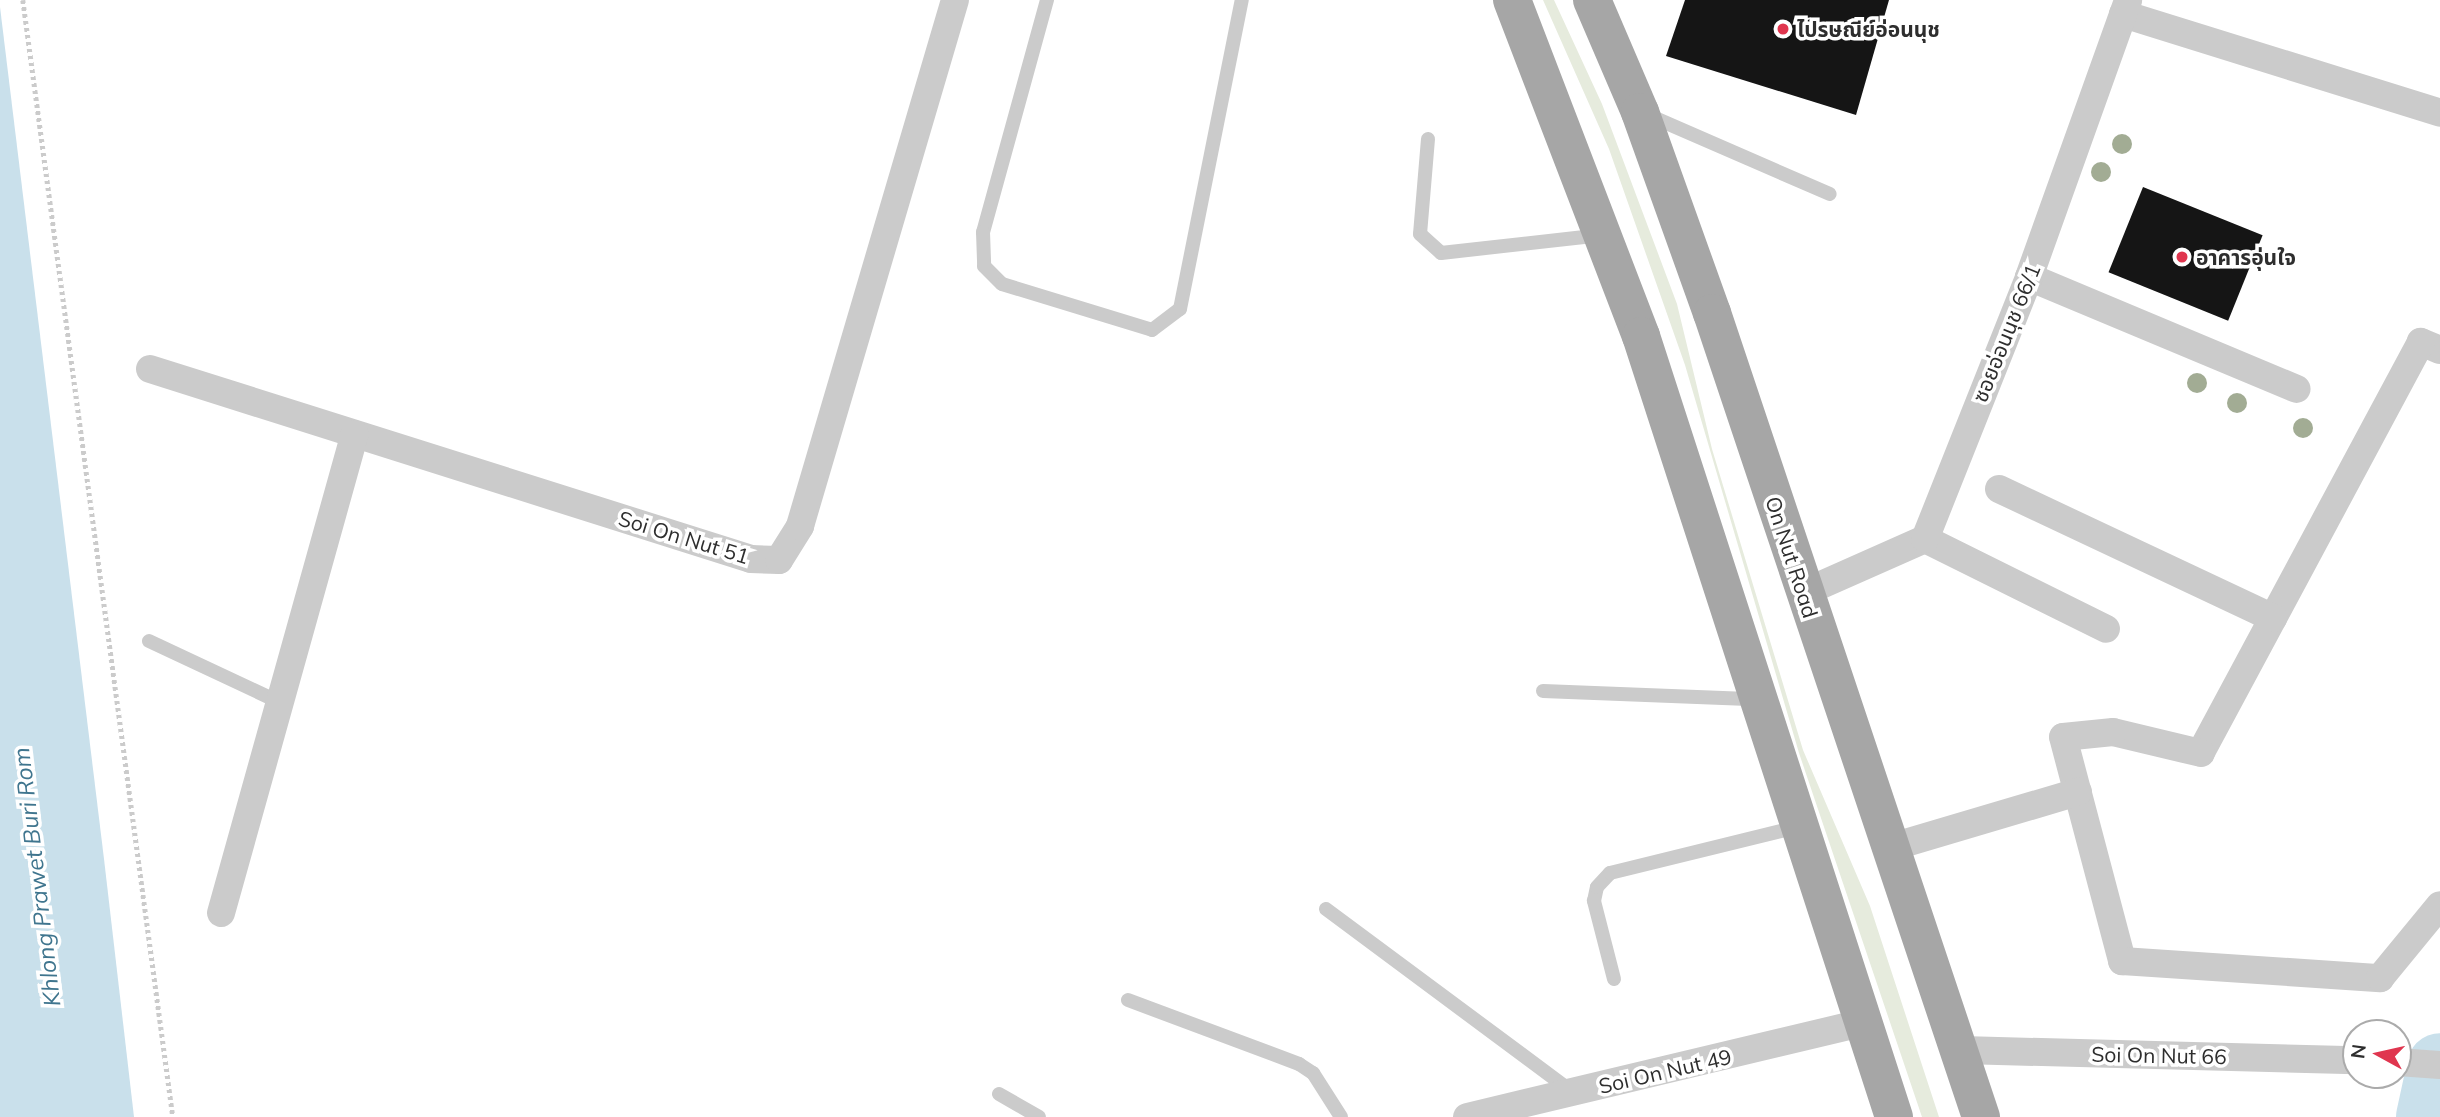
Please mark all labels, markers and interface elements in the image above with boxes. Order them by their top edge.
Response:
place label: ไปรษณีย์อ่อนนุช [1797,16,1940,42]
marker: ไปรษณีย์อ่อนนุช [1775,21,1791,37]
place label: อาคารอุ่นใจ [2196,244,2296,270]
marker: อาคารอุ่นใจ [2174,249,2190,265]
street label: ซอยอ่อนนุช 66/1 [1967,260,2045,406]
street label: On Nut Road [1761,493,1823,621]
street label: Soi On Nut 51 [616,505,752,569]
water label: Khlong Prawet Buri Rom [7,746,67,1008]
north arrow [2342,1019,2412,1089]
street label: Soi On Nut 66 [2091,1041,2227,1069]
street label: Soi On Nut 49 [1596,1043,1734,1099]
text: N [2345,1043,2371,1060]

